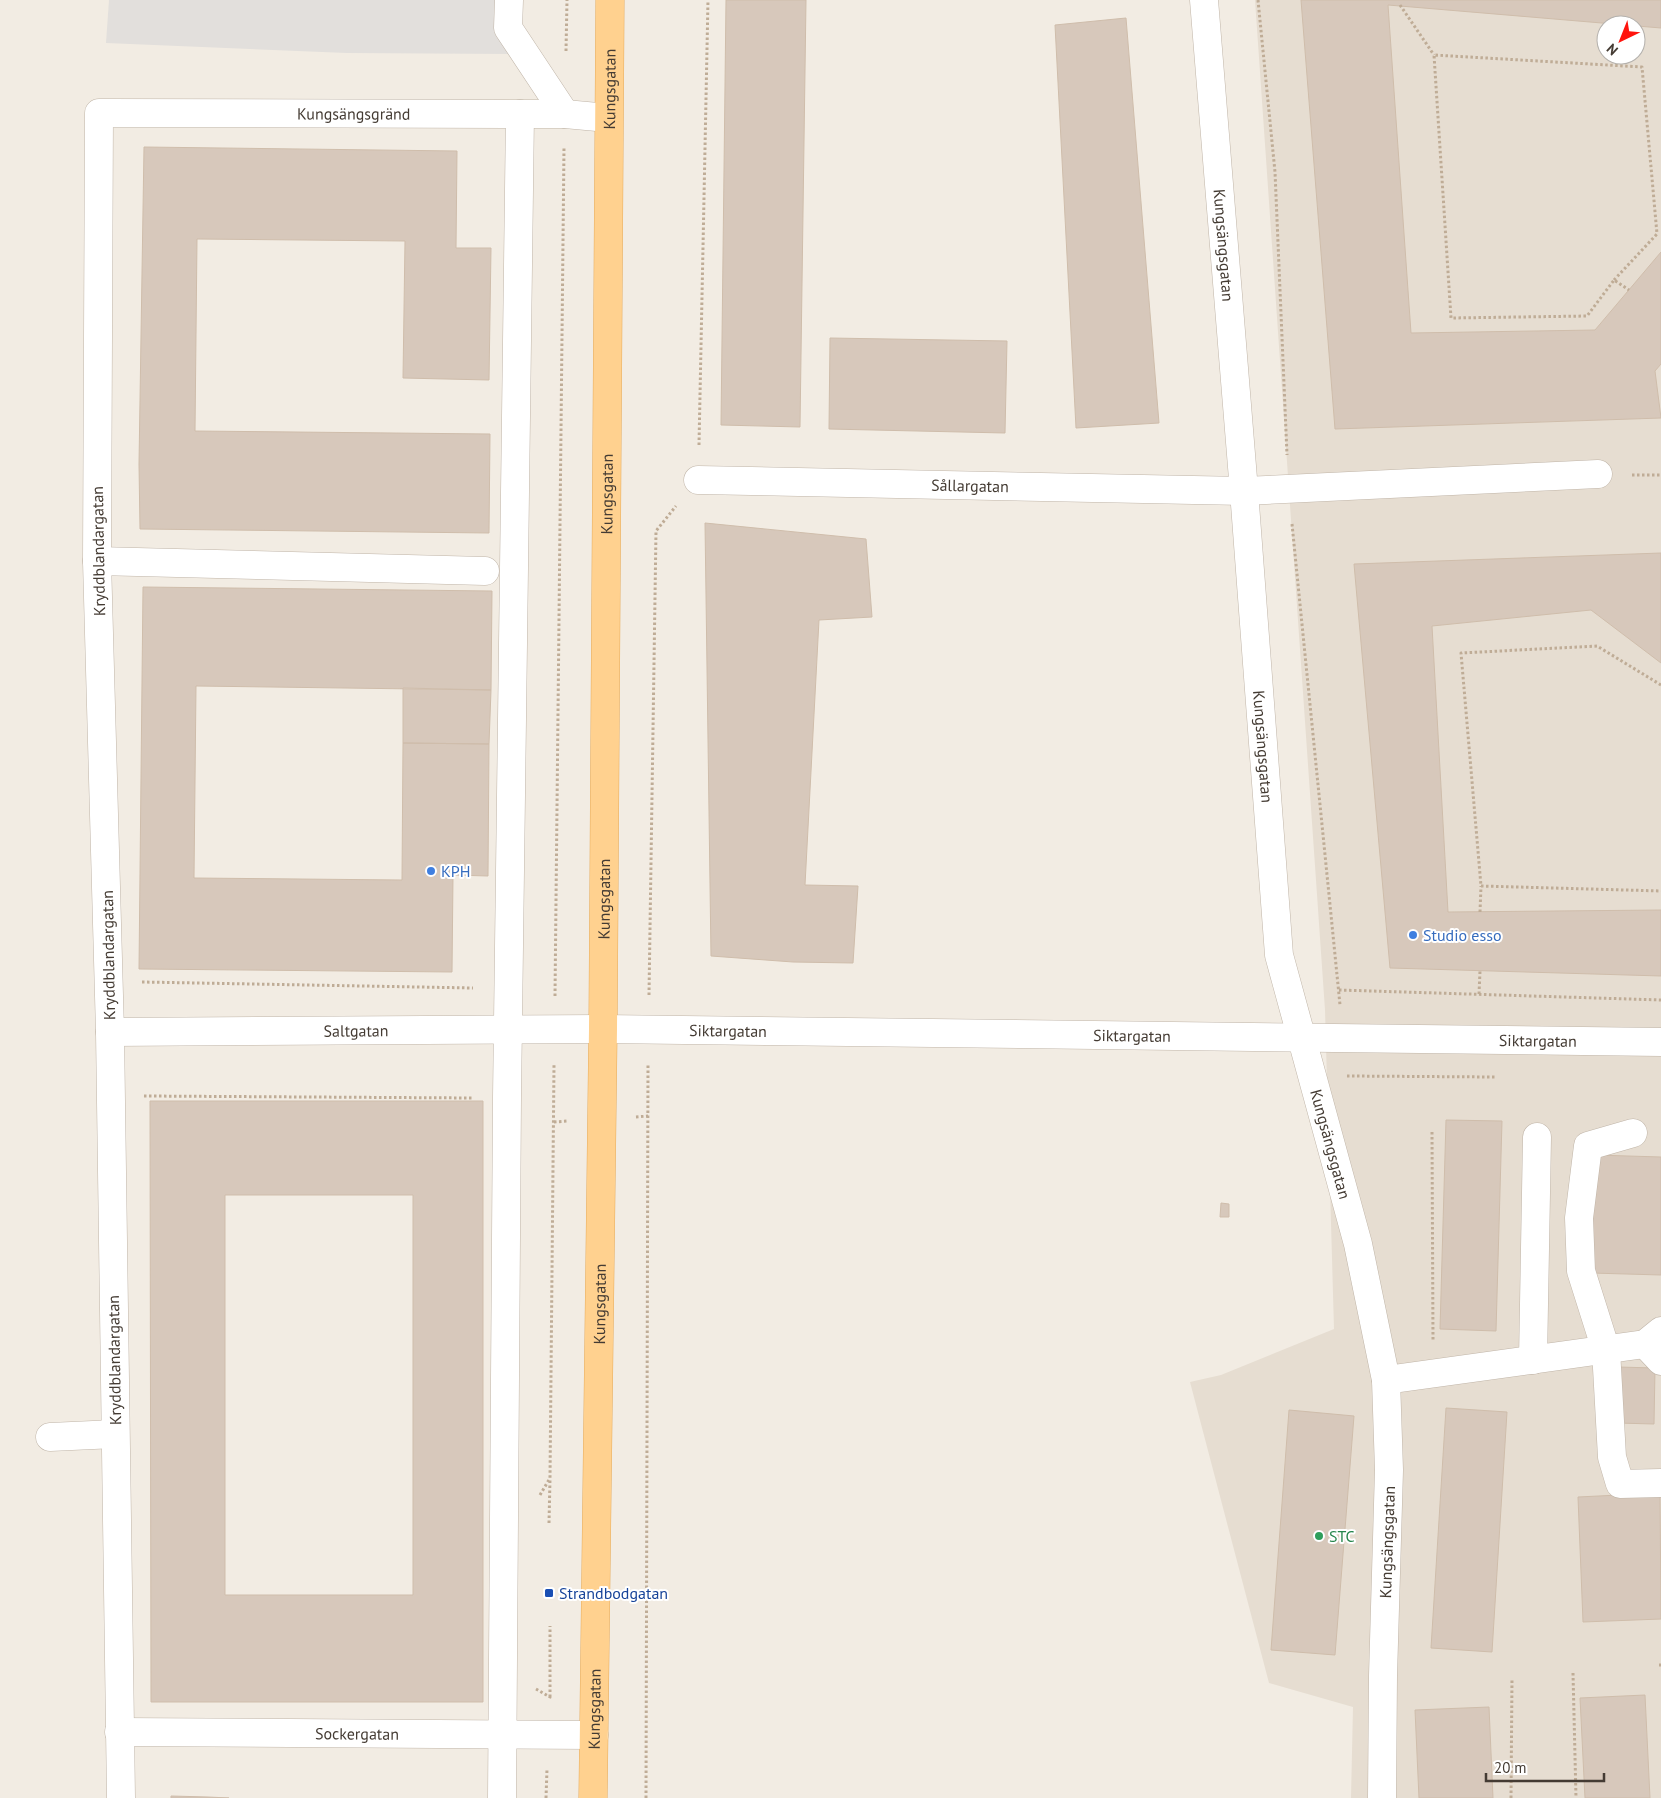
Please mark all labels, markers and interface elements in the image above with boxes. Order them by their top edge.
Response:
north arrow [1596,15,1646,65]
text: N [1603,40,1622,59]
street label: Kungsgatan [599,49,620,130]
street label: Kungsängsgränd [297,103,410,124]
street label: Kungsängsgatan [1209,188,1239,302]
street label: Kungsgatan [596,454,617,535]
street label: Sållargatan [931,475,1009,496]
street label: Kryddblandargatan [87,486,109,616]
street label: Kungsängsgatan [1249,690,1277,804]
street label: Kungsgatan [594,859,614,939]
place label: KPH [441,861,470,881]
marker: KPH [425,865,437,877]
street label: Kryddblandargatan [97,890,119,1020]
place label: Studio esso [1423,925,1501,945]
marker: Studio esso [1407,929,1419,941]
street label: Saltgatan [323,1020,389,1041]
street label: Siktargatan [689,1020,767,1041]
street label: Siktargatan [1093,1025,1171,1046]
street label: Siktargatan [1499,1030,1577,1051]
street label: Kungsängsgatan [1306,1087,1355,1201]
street label: Kungsgatan [589,1264,610,1345]
street label: Kryddblandargatan [103,1295,125,1425]
street label: Kungsängsgatan [1375,1485,1399,1599]
place label: STC [1329,1526,1355,1546]
marker: STC [1313,1530,1325,1542]
place label: Strandbodgatan [559,1583,668,1603]
marker: Strandbodgatan [543,1587,555,1599]
street label: Kungsgatan [584,1669,605,1749]
street label: Sockergatan [315,1723,399,1744]
scale bar [1486,1750,1604,1782]
text: 20 m [1494,1758,1527,1777]

